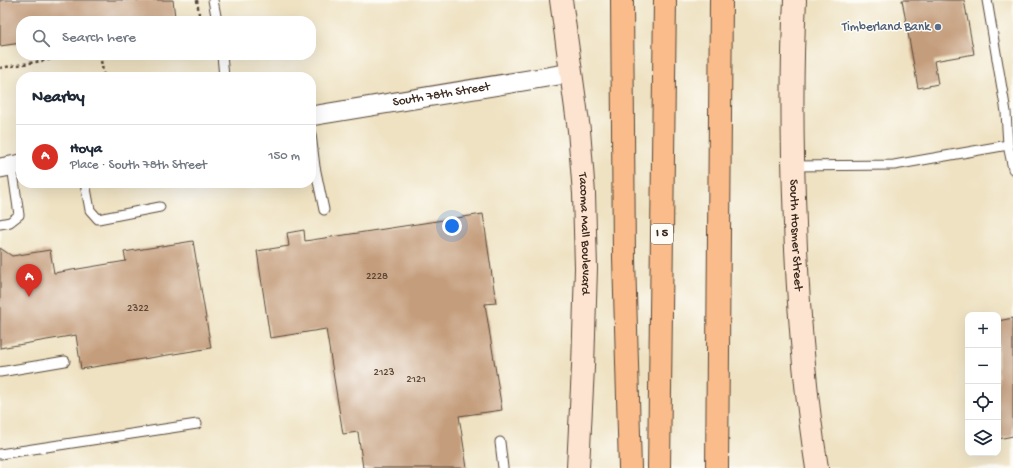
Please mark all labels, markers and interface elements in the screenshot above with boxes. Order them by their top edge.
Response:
search box [16,16,316,60]
place label: Timberland Bank [841,20,931,35]
marker: Timberland Bank [933,22,943,32]
icon: search [30,27,52,49]
text: Search here [62,29,136,47]
street label: South 78th Street [392,79,493,110]
text: Nearby [32,88,85,108]
text: Hoya [70,140,102,158]
text: A [41,149,49,164]
text: 150 m [268,149,300,164]
text: Place · South 78th Street [70,158,207,173]
street label: Tacoma Mall Boulevard [575,171,594,296]
street label: South Hosmer Street [786,179,806,293]
your location [442,216,462,236]
road number: I 5 [651,224,673,244]
pin: A [16,264,42,297]
house number: 2228 [366,271,388,283]
house number: 2322 [127,303,150,315]
map controls [965,312,1001,456]
button: + [965,312,1001,348]
button: − [965,348,1001,384]
house number: 2123 [374,367,395,379]
house number: 2121 [406,374,426,386]
button: locate [965,384,1001,420]
button: layers [965,420,1001,456]

